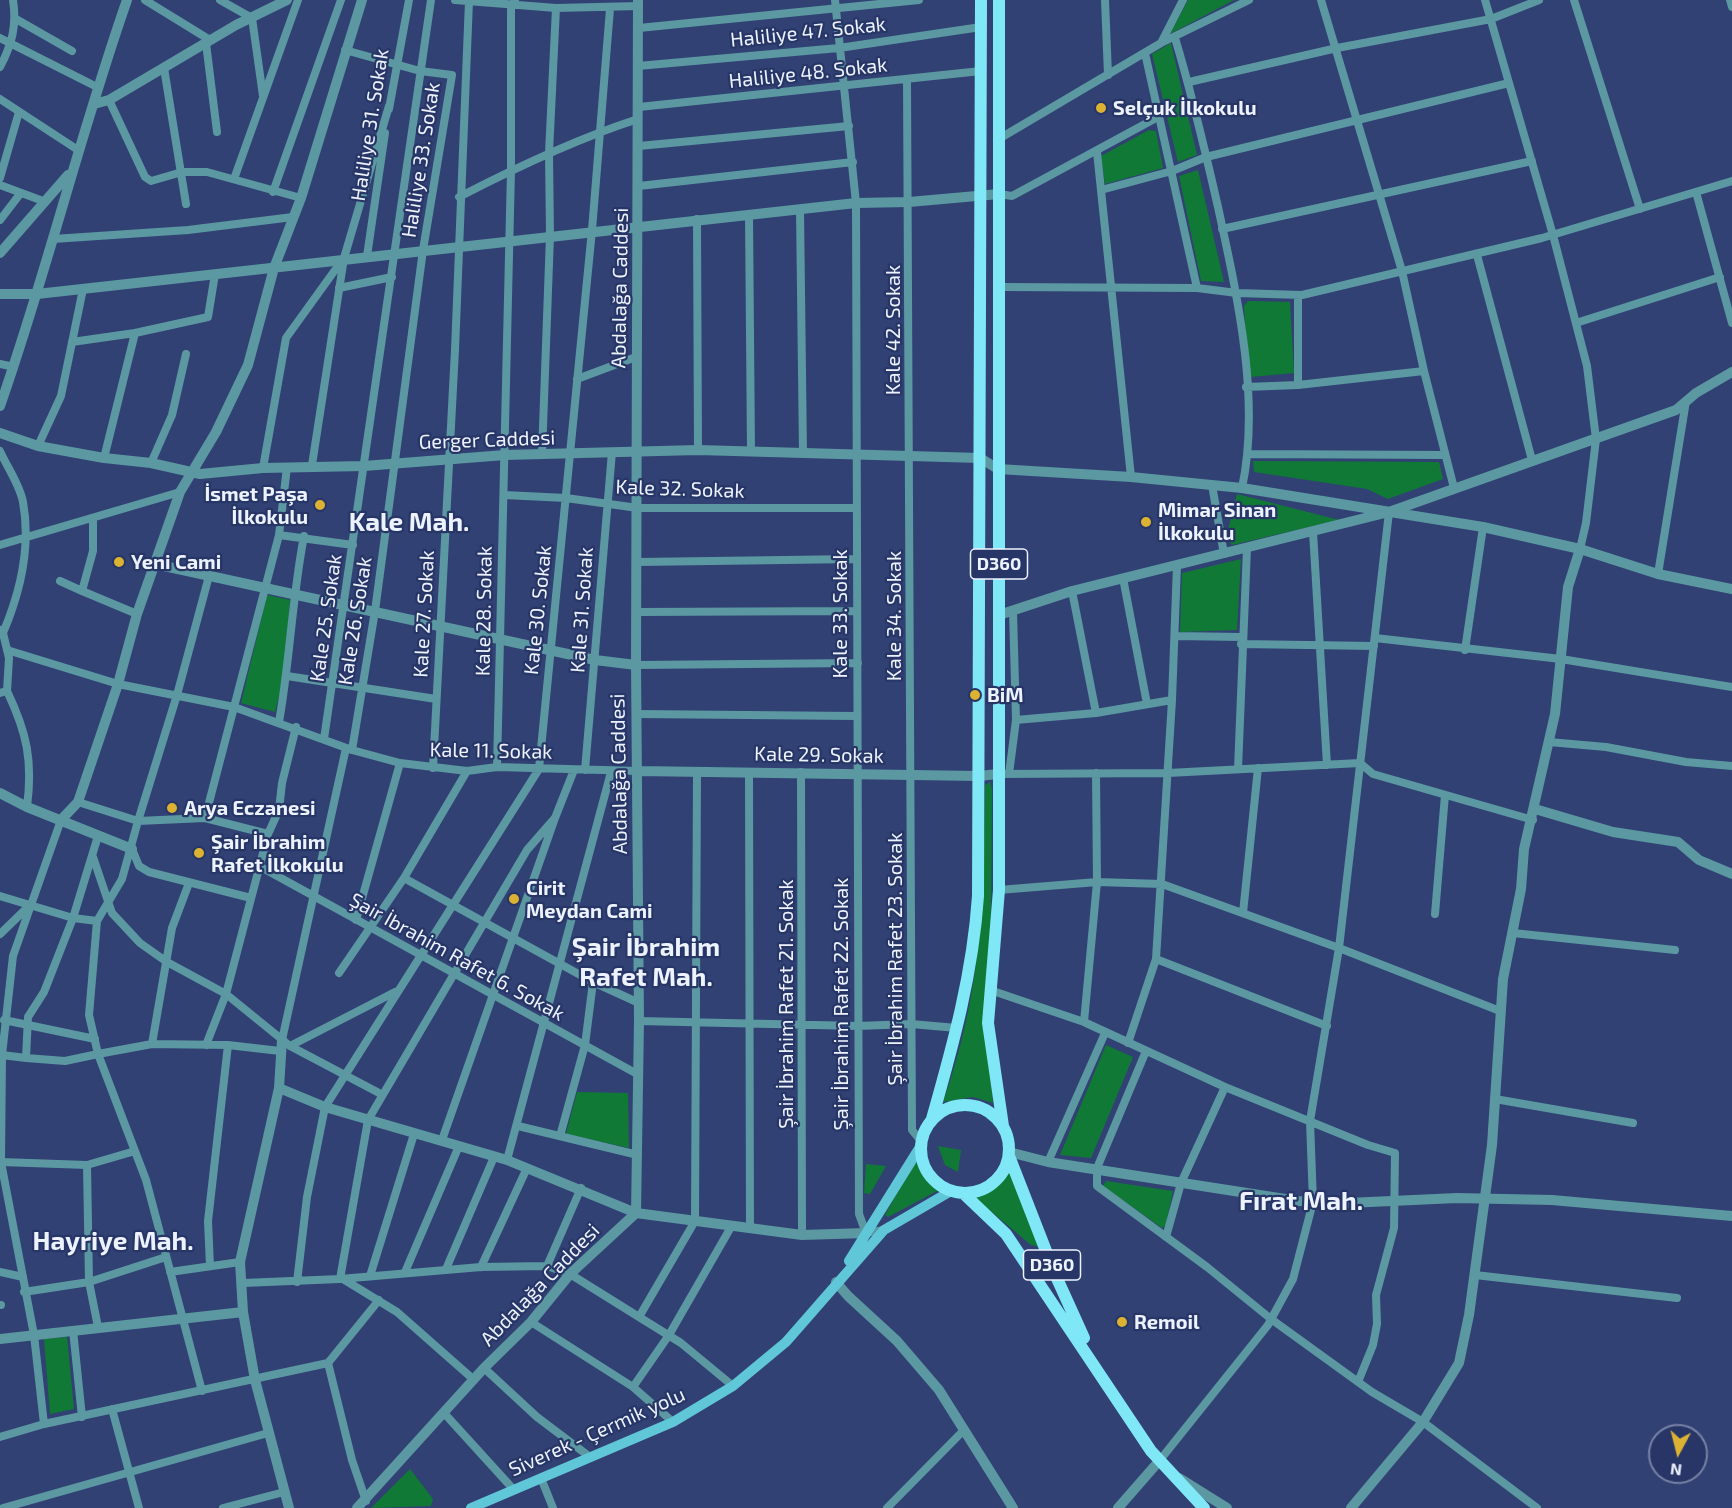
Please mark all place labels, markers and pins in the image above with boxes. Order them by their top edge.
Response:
place label: Selçuk İlkokulu [1113,96,1257,120]
marker: Selçuk İlkokulu [1094,101,1108,115]
place label: İsmet Paşa İlkokulu [204,482,308,529]
marker: İsmet Paşa İlkokulu [313,498,327,512]
place label: Mimar Sinan İlkokulu [1158,498,1276,545]
marker: Mimar Sinan İlkokulu [1139,515,1153,529]
place label: Yeni Cami [131,550,221,574]
marker: Yeni Cami [112,555,126,569]
place label: BiM [987,683,1024,707]
marker: BiM [968,688,982,702]
place label: Arya Eczanesi [184,796,316,820]
marker: Arya Eczanesi [165,801,179,815]
place label: Şair İbrahim Rafet İlkokulu [211,830,344,877]
marker: Şair İbrahim Rafet İlkokulu [192,846,206,860]
place label: Cirit Meydan Cami [526,876,653,923]
marker: Cirit Meydan Cami [507,892,521,906]
place label: Remoil [1134,1310,1200,1334]
marker: Remoil [1115,1315,1129,1329]

